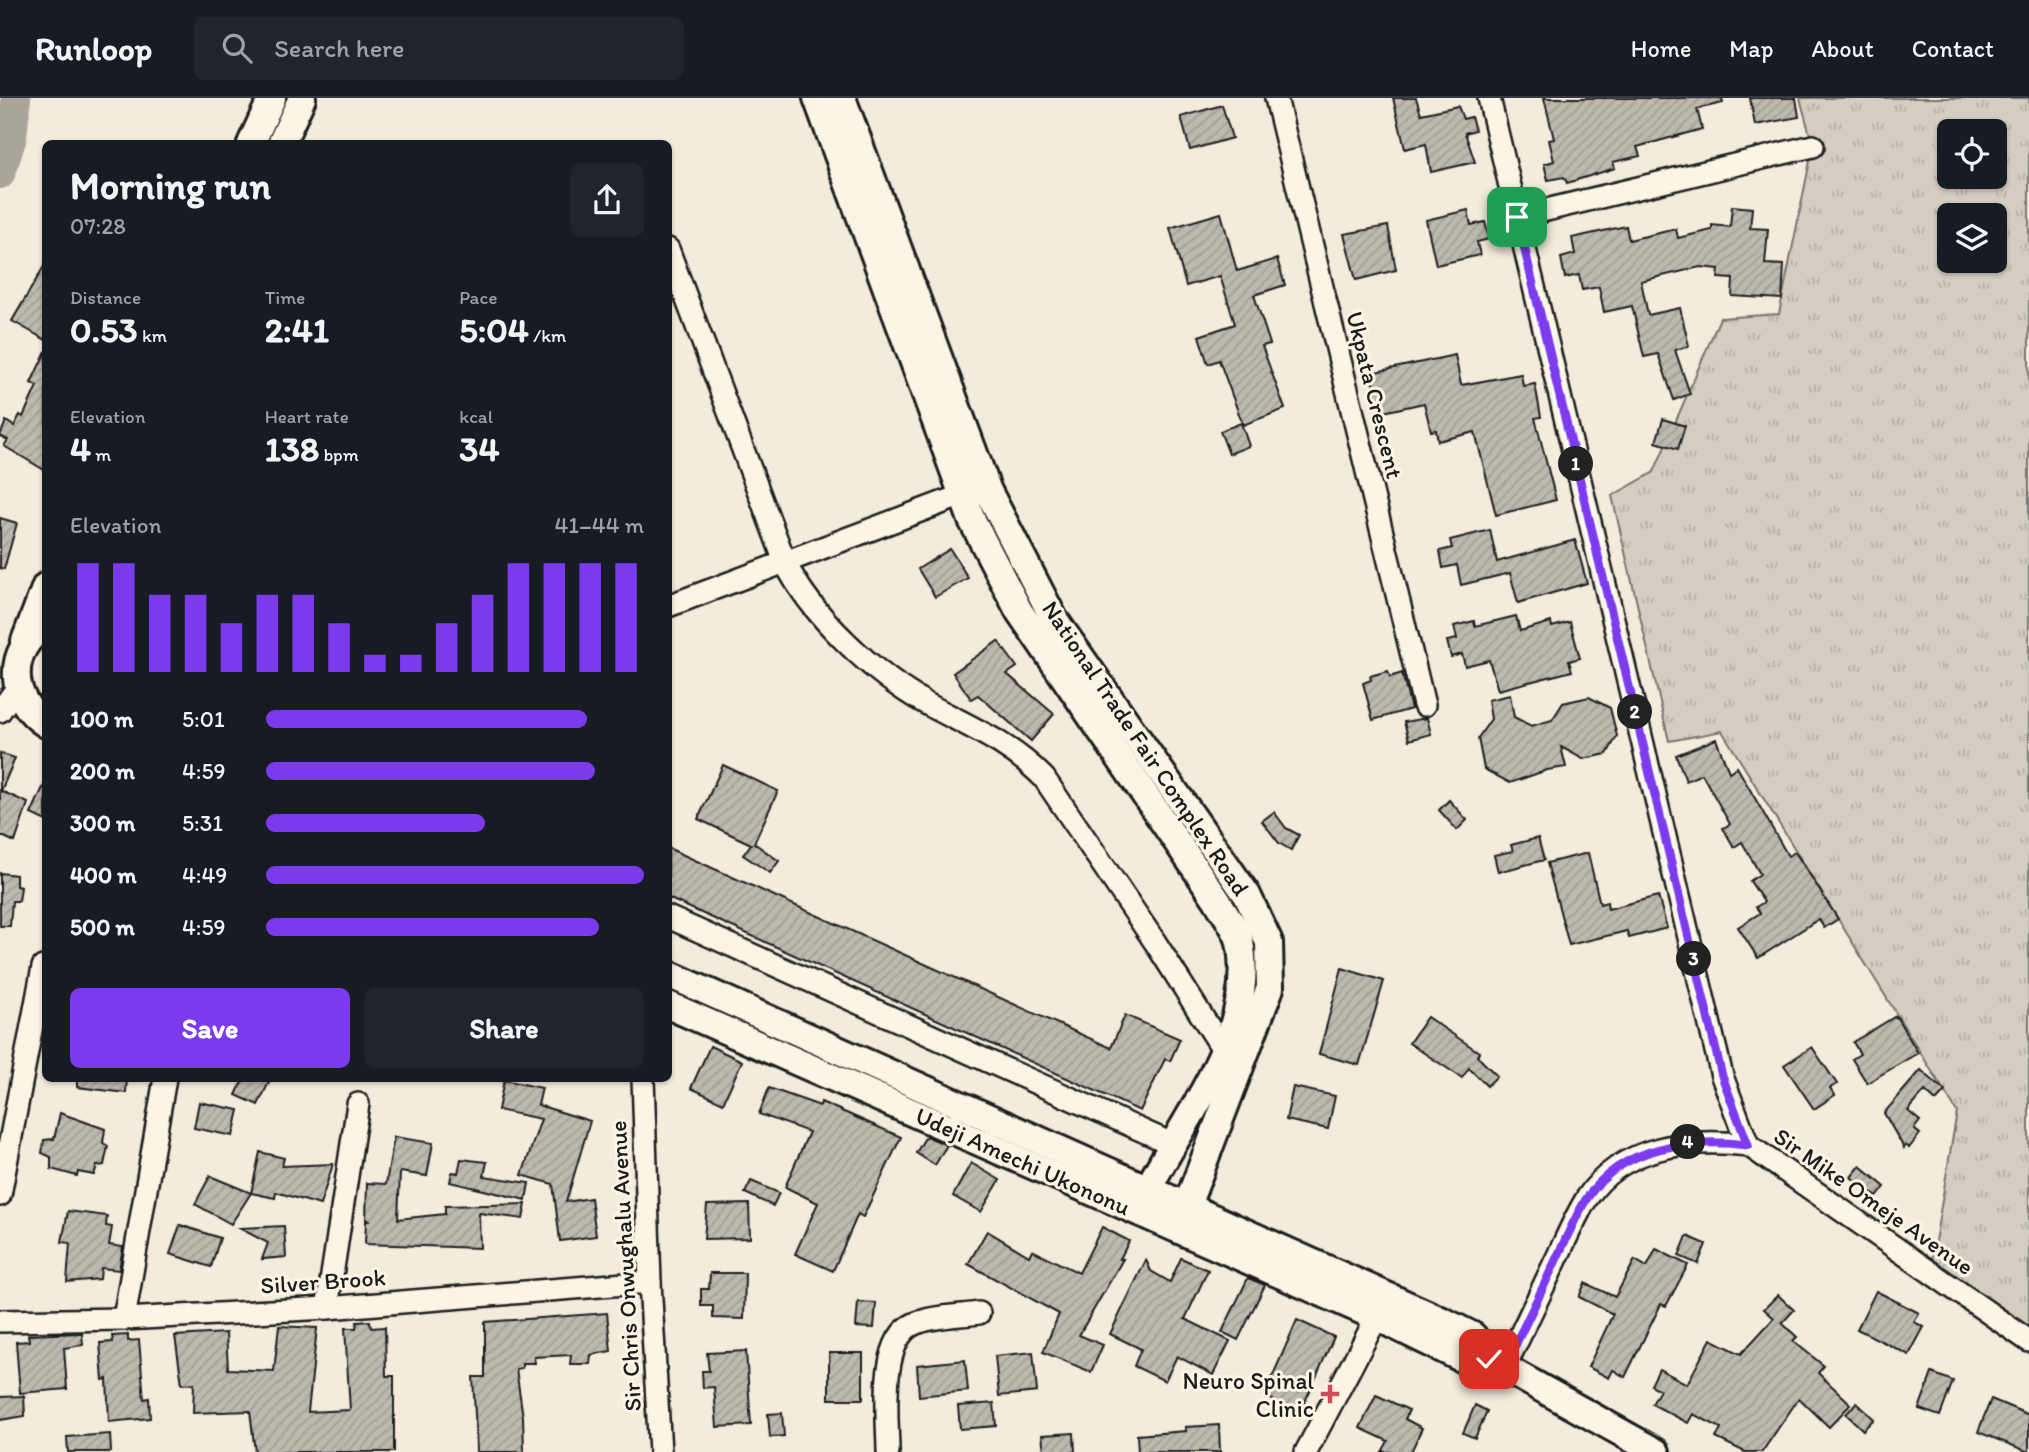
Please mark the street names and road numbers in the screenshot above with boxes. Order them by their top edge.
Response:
street label: Ukpata Crescent [1340,308,1410,482]
street label: National Trade Fair Complex Road [1036,595,1256,901]
street label: Udeji Amechi Ukononu [911,1101,1135,1221]
street label: Sir Chris Onwughalu Avenue [603,1120,647,1412]
street label: Sir Mike Omeje Avenue [1768,1121,1980,1281]
street label: Silver Brook [259,1262,387,1300]

